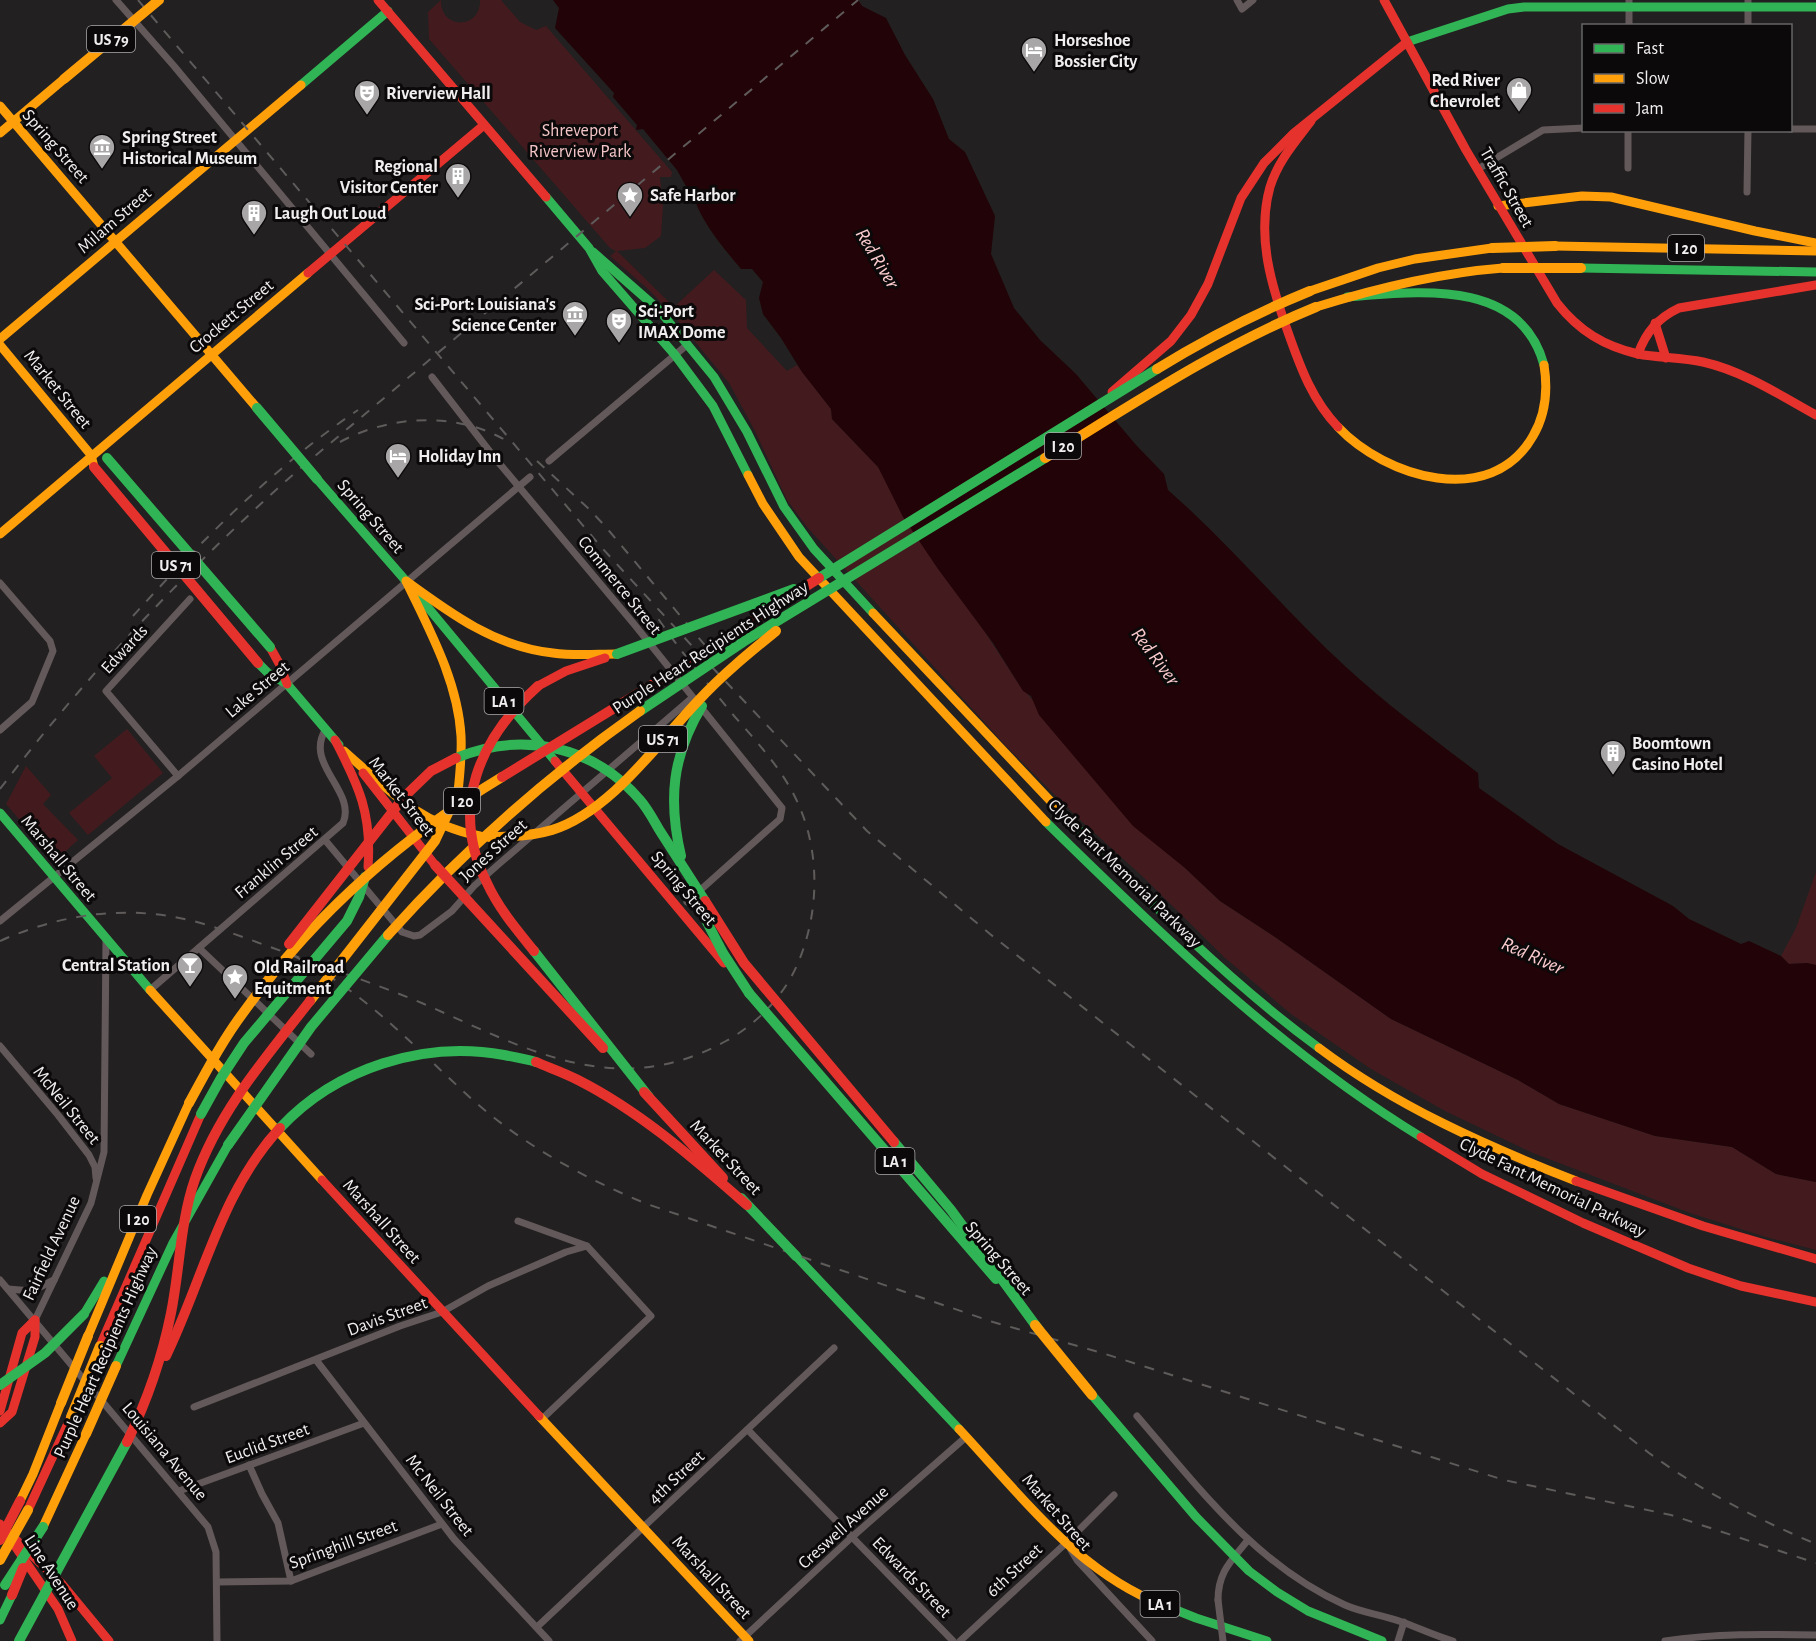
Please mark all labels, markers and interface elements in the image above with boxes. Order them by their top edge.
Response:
legend [1582,24,1792,132]
road number: US 79 [87,26,135,52]
place label: Horseshoe Bossier City [1054,32,1138,71]
hotel icon: Horseshoe Bossier City [1019,35,1049,73]
text: Fast [1636,40,1664,58]
text: Slow [1636,70,1669,88]
place label: Red River Chevrolet [1430,72,1501,111]
shop icon: Red River Chevrolet [1504,75,1534,113]
theatre icon: Riverview Hall [352,78,382,116]
place label: Riverview Hall [386,85,491,103]
text: Jam [1636,100,1664,118]
street label: Spring Street [19,106,92,187]
park label: Shreveport Riverview Park [529,122,632,161]
place label: Spring Street Historical Museum [122,129,257,168]
museum icon: Spring Street Historical Museum [87,132,117,170]
street label: Traffic Street [1476,144,1536,231]
place label: Regional Visitor Center [340,158,439,197]
building icon: Regional Visitor Center [443,161,473,199]
place icon: Safe Harbor [615,180,645,218]
street label: Milam Street [74,184,155,257]
place label: Safe Harbor [650,187,736,205]
building icon: Laugh Out Loud [239,198,269,236]
place label: Laugh Out Loud [274,205,387,223]
water label: Red River [852,225,903,292]
road number: I 20 [1668,235,1704,261]
street label: Crockett Street [186,276,277,357]
place label: Sci-Port: Louisiana's Science Center [414,296,557,335]
museum icon: Sci-Port: Louisiana's Science Center [560,299,590,337]
place label: Sci-Port IMAX Dome [638,303,726,342]
theatre icon: Sci-Port IMAX Dome [604,306,634,344]
street label: Market Street [20,347,94,433]
road number: I 20 [1045,433,1081,459]
hotel icon: Holiday Inn [383,441,413,479]
place label: Holiday Inn [418,448,501,466]
street label: Spring Street [334,476,407,557]
street label: Commerce Street [574,533,664,638]
road number: US 71 [152,552,200,578]
street label: Purple Heart Recipients Highway [610,578,812,718]
street label: Edwards [98,622,152,677]
water label: Red River [1127,624,1183,689]
street label: Lake Street [222,658,293,722]
road number: LA 1 [484,688,524,714]
road number: US 71 [639,726,687,752]
place label: Boomtown Casino Hotel [1632,735,1723,774]
building icon: Boomtown Casino Hotel [1598,738,1628,776]
street label: Market Street [365,754,438,840]
road number: I 20 [444,788,480,814]
street label: Clyde Fant Memorial Parkway [1044,796,1205,952]
street label: Marshall Street [17,812,100,905]
street label: Jones Street [457,816,531,885]
street label: Franklin Street [232,823,322,902]
street label: Spring Street [647,848,720,929]
water label: Red River [1498,933,1567,979]
bar icon: Central Station [175,950,205,988]
place label: Central Station [62,957,170,975]
place label: Old Railroad Equitment [254,959,345,998]
place icon: Old Railroad Equitment [220,962,250,1000]
street label: McNeil Street [29,1063,103,1148]
street label: Market Street [686,1117,765,1199]
street label: Clyde Fant Memorial Parkway [1456,1135,1649,1241]
road number: LA 1 [876,1148,914,1174]
street label: Marshall Street [339,1176,424,1267]
street label: Fairfield Avenue [20,1193,84,1304]
road number: I 20 [120,1206,156,1232]
street label: Spring Street [962,1218,1035,1299]
street label: Purple Heart Recipients Highway [51,1244,161,1461]
street label: Davis Street [345,1294,430,1340]
street label: Louisiana Avenue [118,1399,210,1504]
street label: Euclid Street [223,1420,312,1467]
street label: 4th Street [645,1447,708,1508]
street label: Mc Neil Street [402,1451,477,1540]
street label: Market Street [1018,1471,1094,1555]
street label: Creswell Avenue [795,1483,892,1573]
street label: Springhill Street [287,1517,400,1573]
street label: Line Avenue [21,1532,82,1613]
street label: Marshall Street [668,1533,754,1623]
street label: Edwards Street [868,1534,954,1622]
street label: 6th Street [983,1540,1046,1601]
road number: LA 1 [1140,1591,1180,1617]

